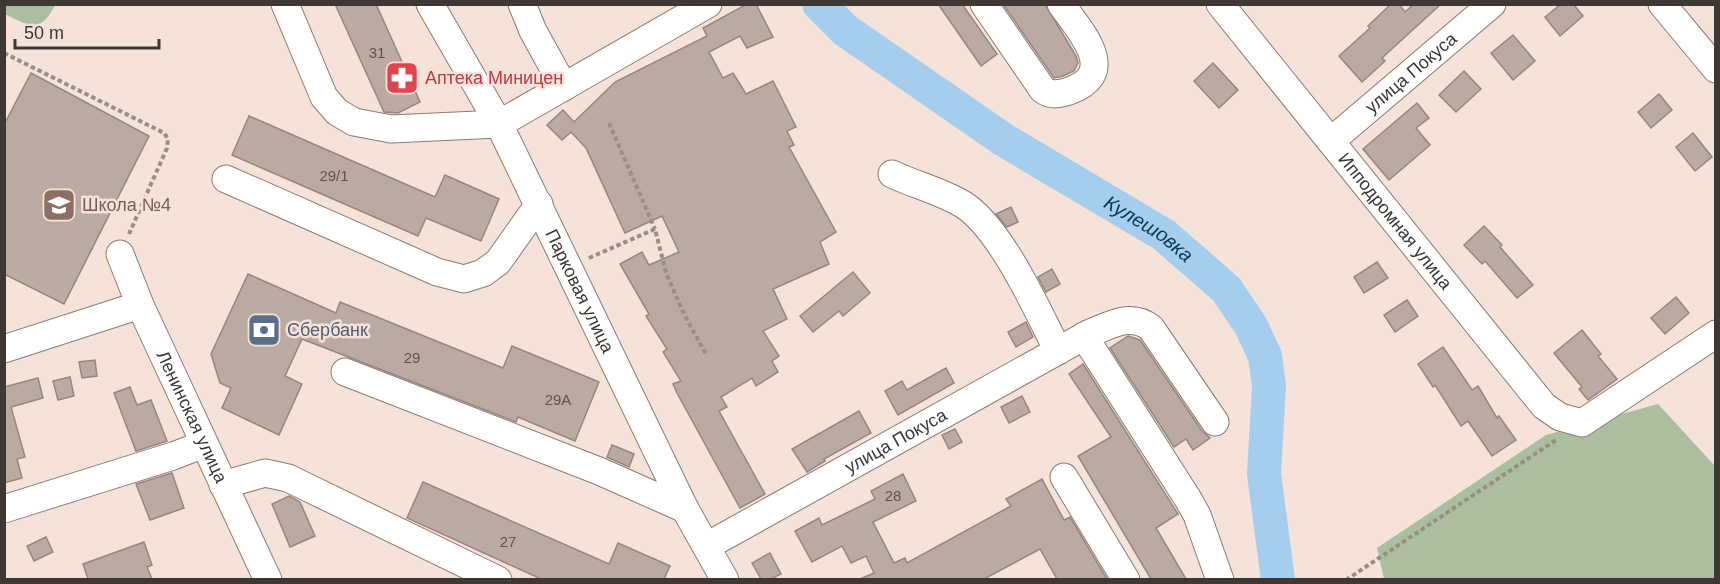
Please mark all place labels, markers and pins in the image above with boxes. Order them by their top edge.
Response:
pharmacy icon: Аптека Миницен [384,60,420,96]
place label: Аптека Миницен [425,68,563,88]
school or university icon: Школа №4 [41,187,77,223]
place label: Школа №4 [82,195,171,215]
bank icon: Сбербанк [246,312,282,348]
place label: Сбербанк [287,320,368,340]

